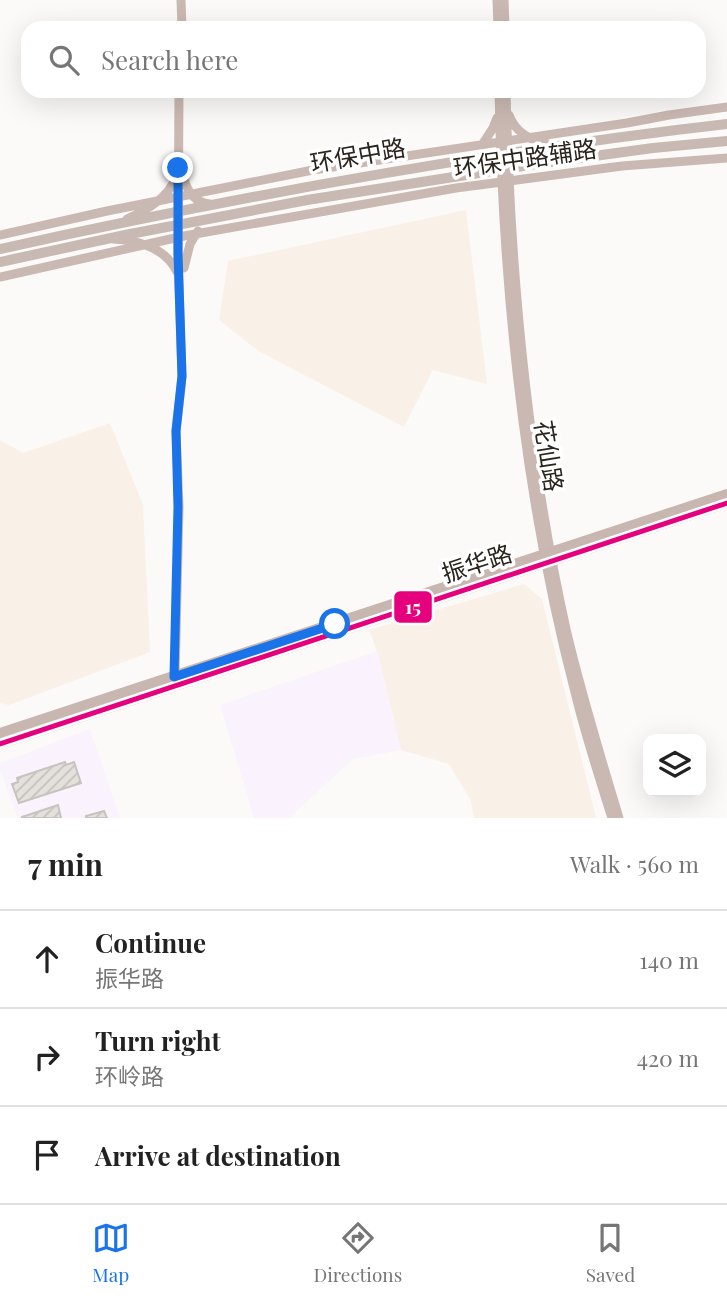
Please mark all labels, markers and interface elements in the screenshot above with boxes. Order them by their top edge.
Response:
search box [21,21,706,98]
icon: search [45,41,83,79]
text: Search here [101,42,238,77]
street label: 环保中路 [308,130,408,178]
street label: 环保中路辅路 [451,131,598,183]
route end [162,152,193,183]
street label: 花仙路 [529,418,571,494]
street label: 振华路 [437,536,516,588]
line badge: 15 [393,590,433,624]
text: 15 [405,593,421,619]
route start [319,608,350,639]
map controls [643,734,706,797]
button: layers [643,734,706,797]
text: 7 min [28,844,103,884]
text: Walk · 560 m [570,848,699,879]
text: Continue [95,925,206,960]
icon: ahead [28,940,66,978]
text: 140 m [639,944,699,975]
text: 振华路 [95,962,164,993]
text: Turn right [95,1023,221,1058]
icon: right [28,1038,66,1076]
text: 420 m [637,1042,699,1073]
text: 环岭路 [95,1060,164,1091]
icon: arrive [28,1136,66,1174]
text: Arrive at destination [95,1138,341,1173]
tab: Map [92,1219,130,1287]
tab: Directions [313,1219,402,1287]
tab: Saved [586,1219,635,1287]

